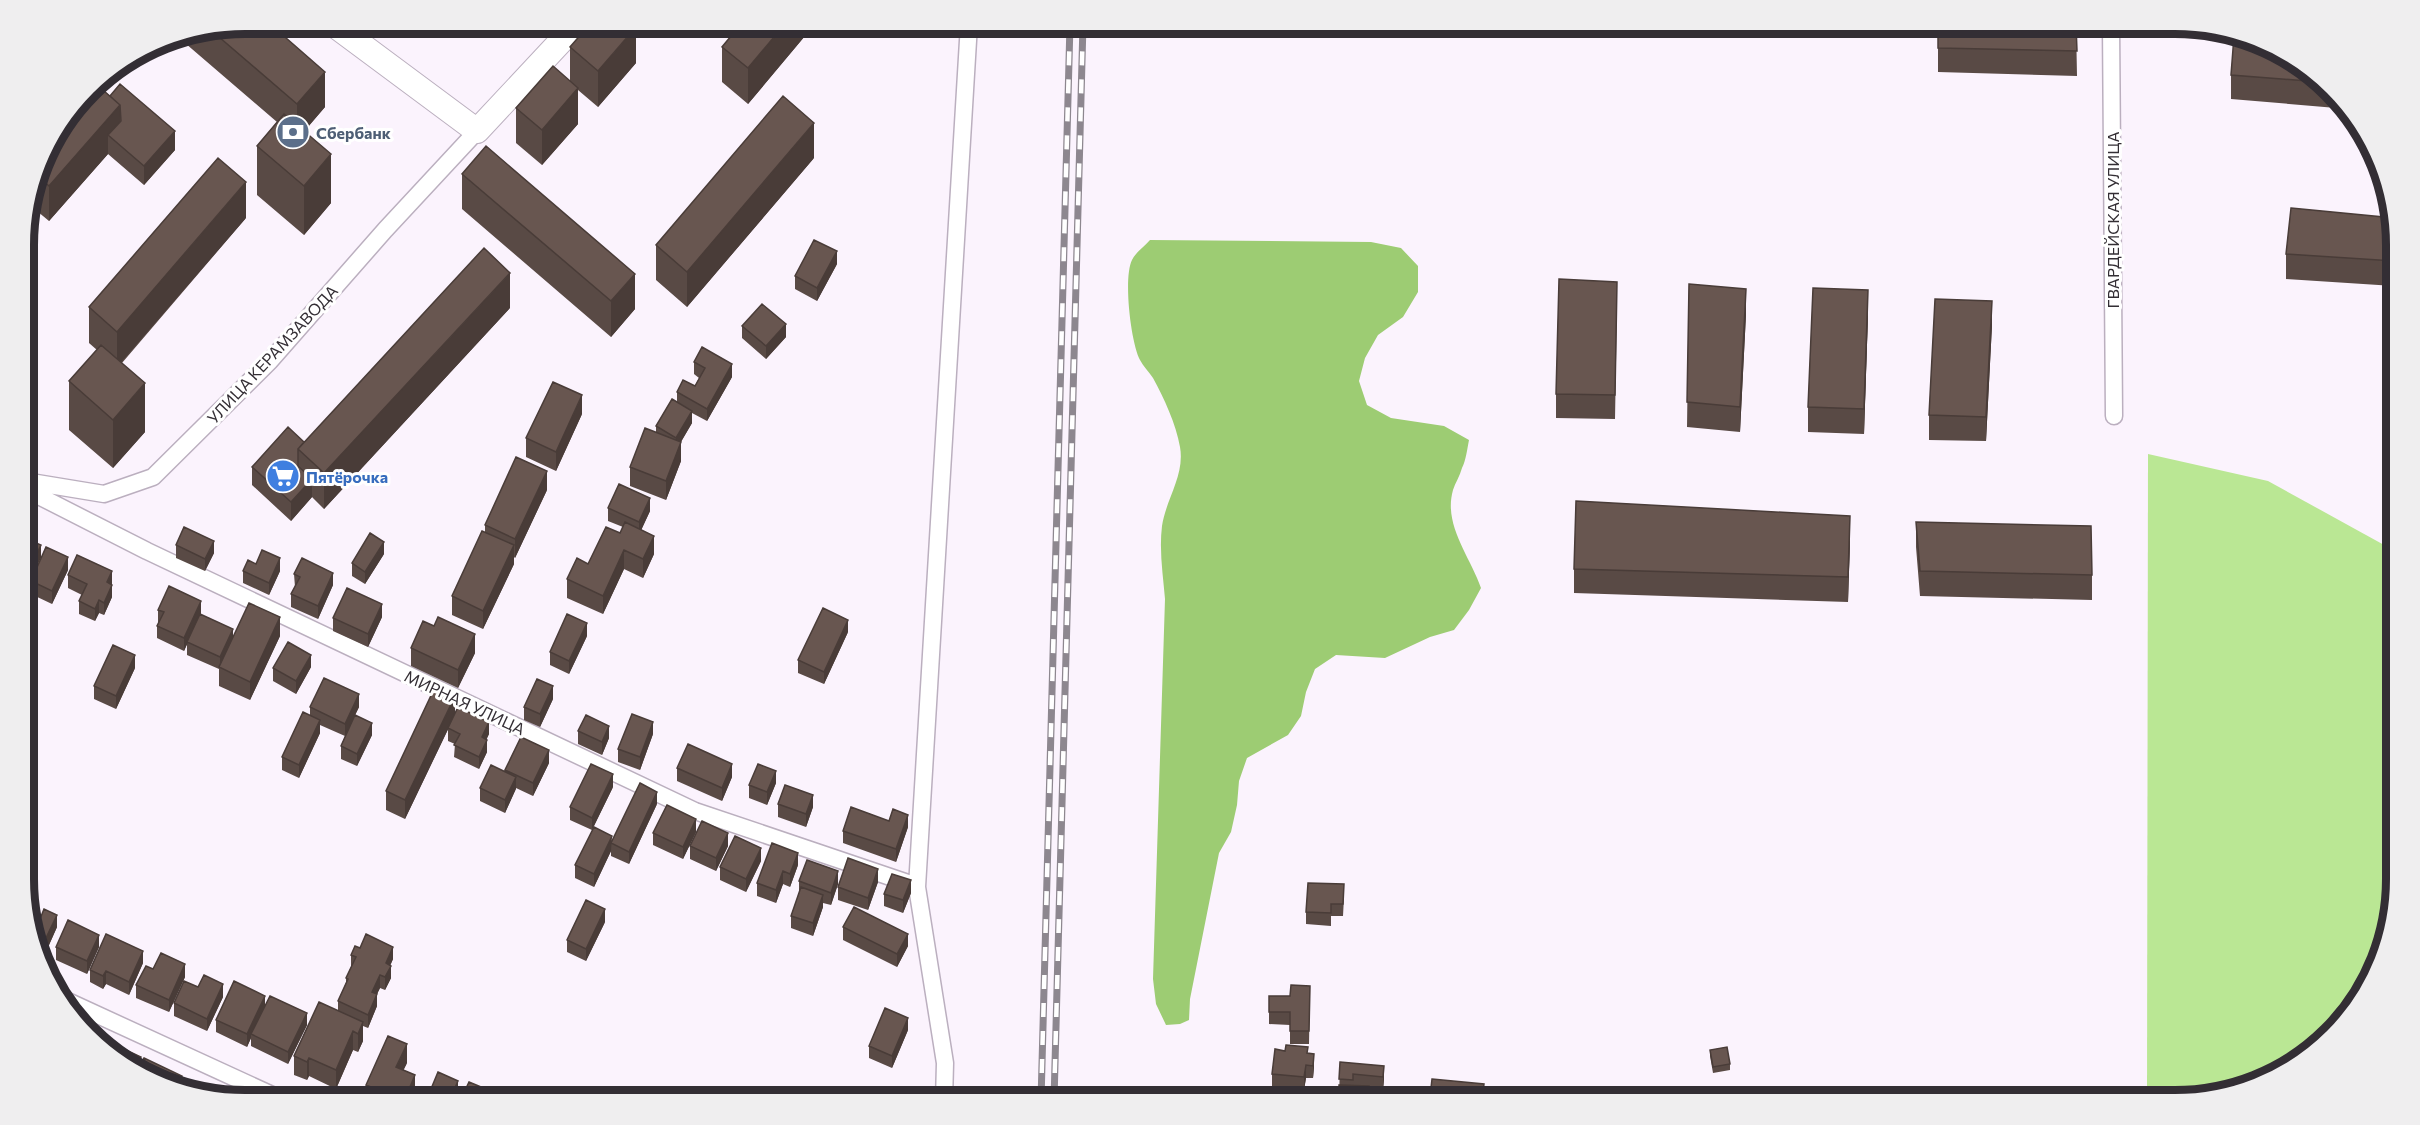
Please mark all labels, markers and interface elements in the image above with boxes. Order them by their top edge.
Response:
bank icon: Сбербанк [275,114,311,150]
place label: Сбербанк [316,123,391,142]
street label: ГВАРДЕЙСКАЯ УЛИЦА [2103,132,2122,309]
street label: УЛИЦА КЕРАМЗАВОДА [203,281,341,427]
supermarket icon: Пятёрочка [265,458,301,494]
place label: Пятёрочка [306,467,388,486]
street label: МИРНАЯ УЛИЦА [402,666,528,738]

